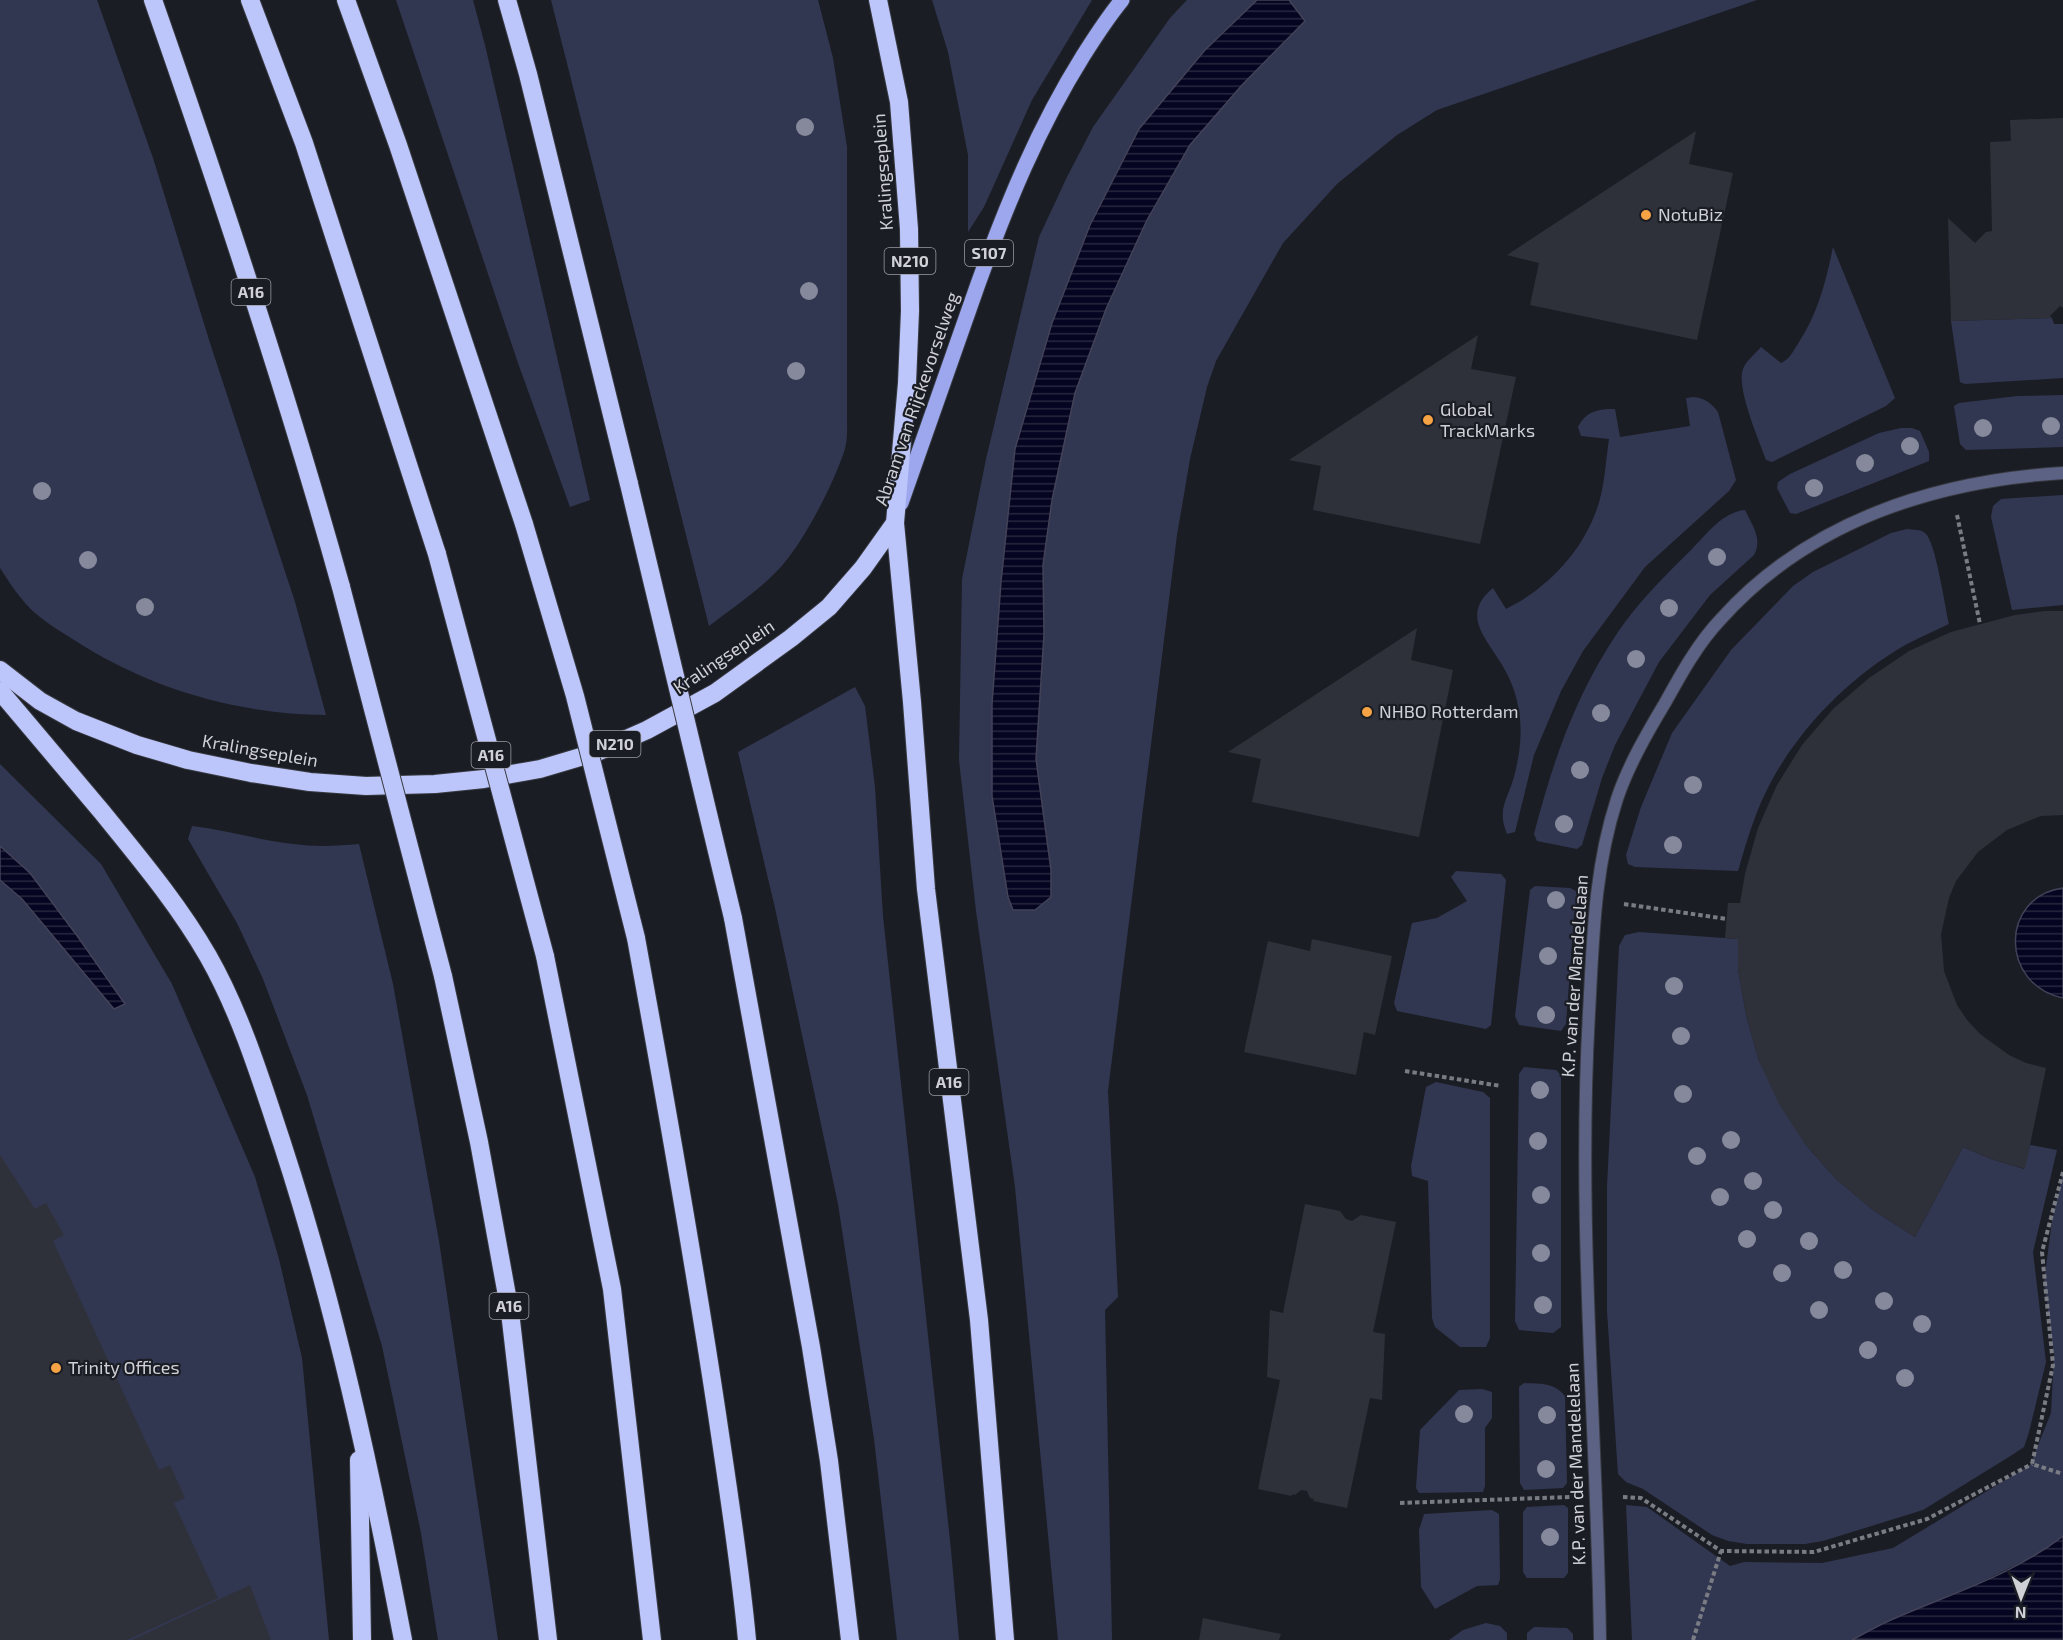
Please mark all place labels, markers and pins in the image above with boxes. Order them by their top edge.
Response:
place label: NotuBiz [1658,203,1723,225]
marker: NotuBiz [1639,208,1653,222]
place label: Global TrackMarks [1440,398,1535,441]
marker: Global TrackMarks [1421,413,1435,427]
place label: NHBO Rotterdam [1379,700,1519,722]
marker: NHBO Rotterdam [1360,705,1374,719]
place label: Trinity Offices [68,1356,180,1378]
marker: Trinity Offices [49,1361,63,1375]

